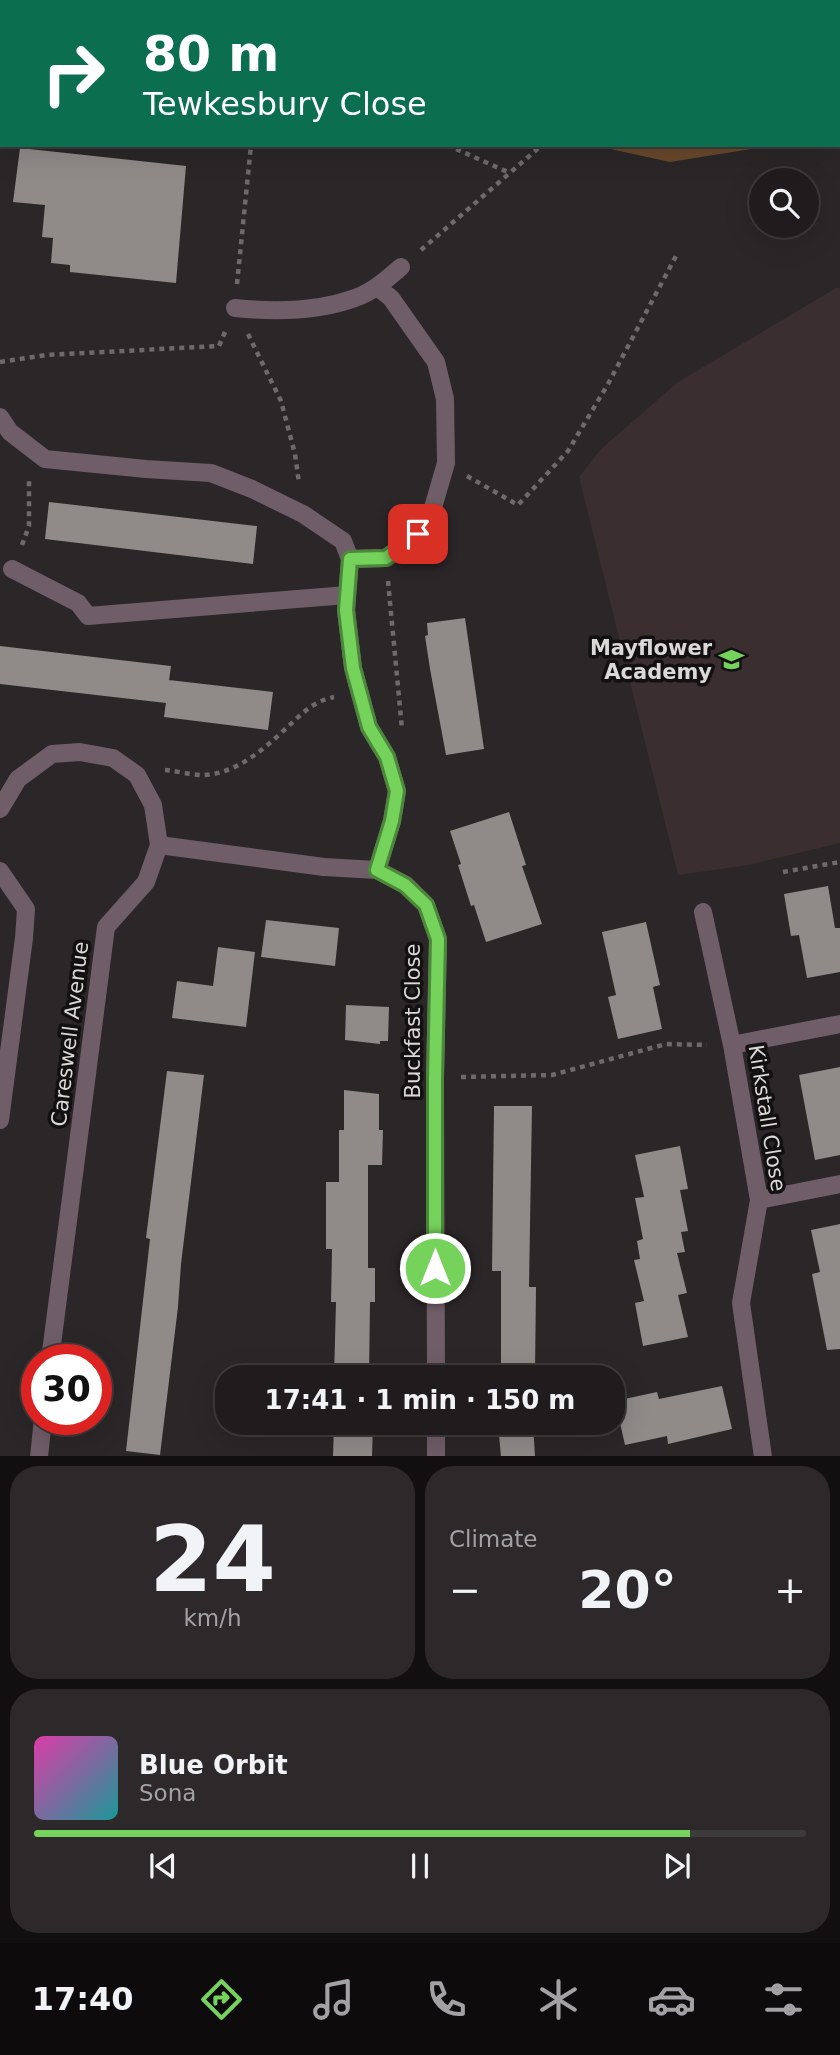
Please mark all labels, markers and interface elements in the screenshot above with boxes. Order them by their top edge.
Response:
text: 80 m [143,26,279,83]
icon: right [28,28,119,119]
text: Tewkesbury Close [143,85,427,123]
map controls [749,168,819,238]
button: search [749,168,819,238]
pin [388,504,448,564]
icon: arrive [399,515,437,553]
place label: Mayflower Academy [590,636,713,684]
school or university icon: Mayflower Academy [718,646,746,674]
street label: Careswell Avenue [47,940,93,1128]
street label: Buckfast Close [401,944,425,1098]
street label: Kirkstall Close [744,1043,790,1193]
position arrow [398,1231,472,1305]
speed limit sign: 30 [21,1344,112,1435]
text: 17:41 · 1 min · 150 m [265,1385,575,1415]
text: 24 [149,1507,276,1612]
text: Climate [449,1526,538,1552]
text: 20° [578,1560,677,1620]
text: − [449,1568,481,1612]
text: + [774,1568,806,1612]
text: km/h [183,1605,242,1631]
text: Blue Orbit [139,1750,288,1780]
text: Sona [139,1780,196,1806]
icon: previous [144,1847,182,1885]
icon: pause [401,1847,439,1885]
icon: next [658,1847,696,1885]
icon: directions [197,1975,246,2024]
icon: music [309,1975,358,2024]
icon: phone [422,1975,471,2024]
icon: climate [534,1975,583,2024]
icon: car [647,1975,696,2024]
icon: filters [759,1975,808,2024]
text: 17:40 [32,1980,134,2018]

